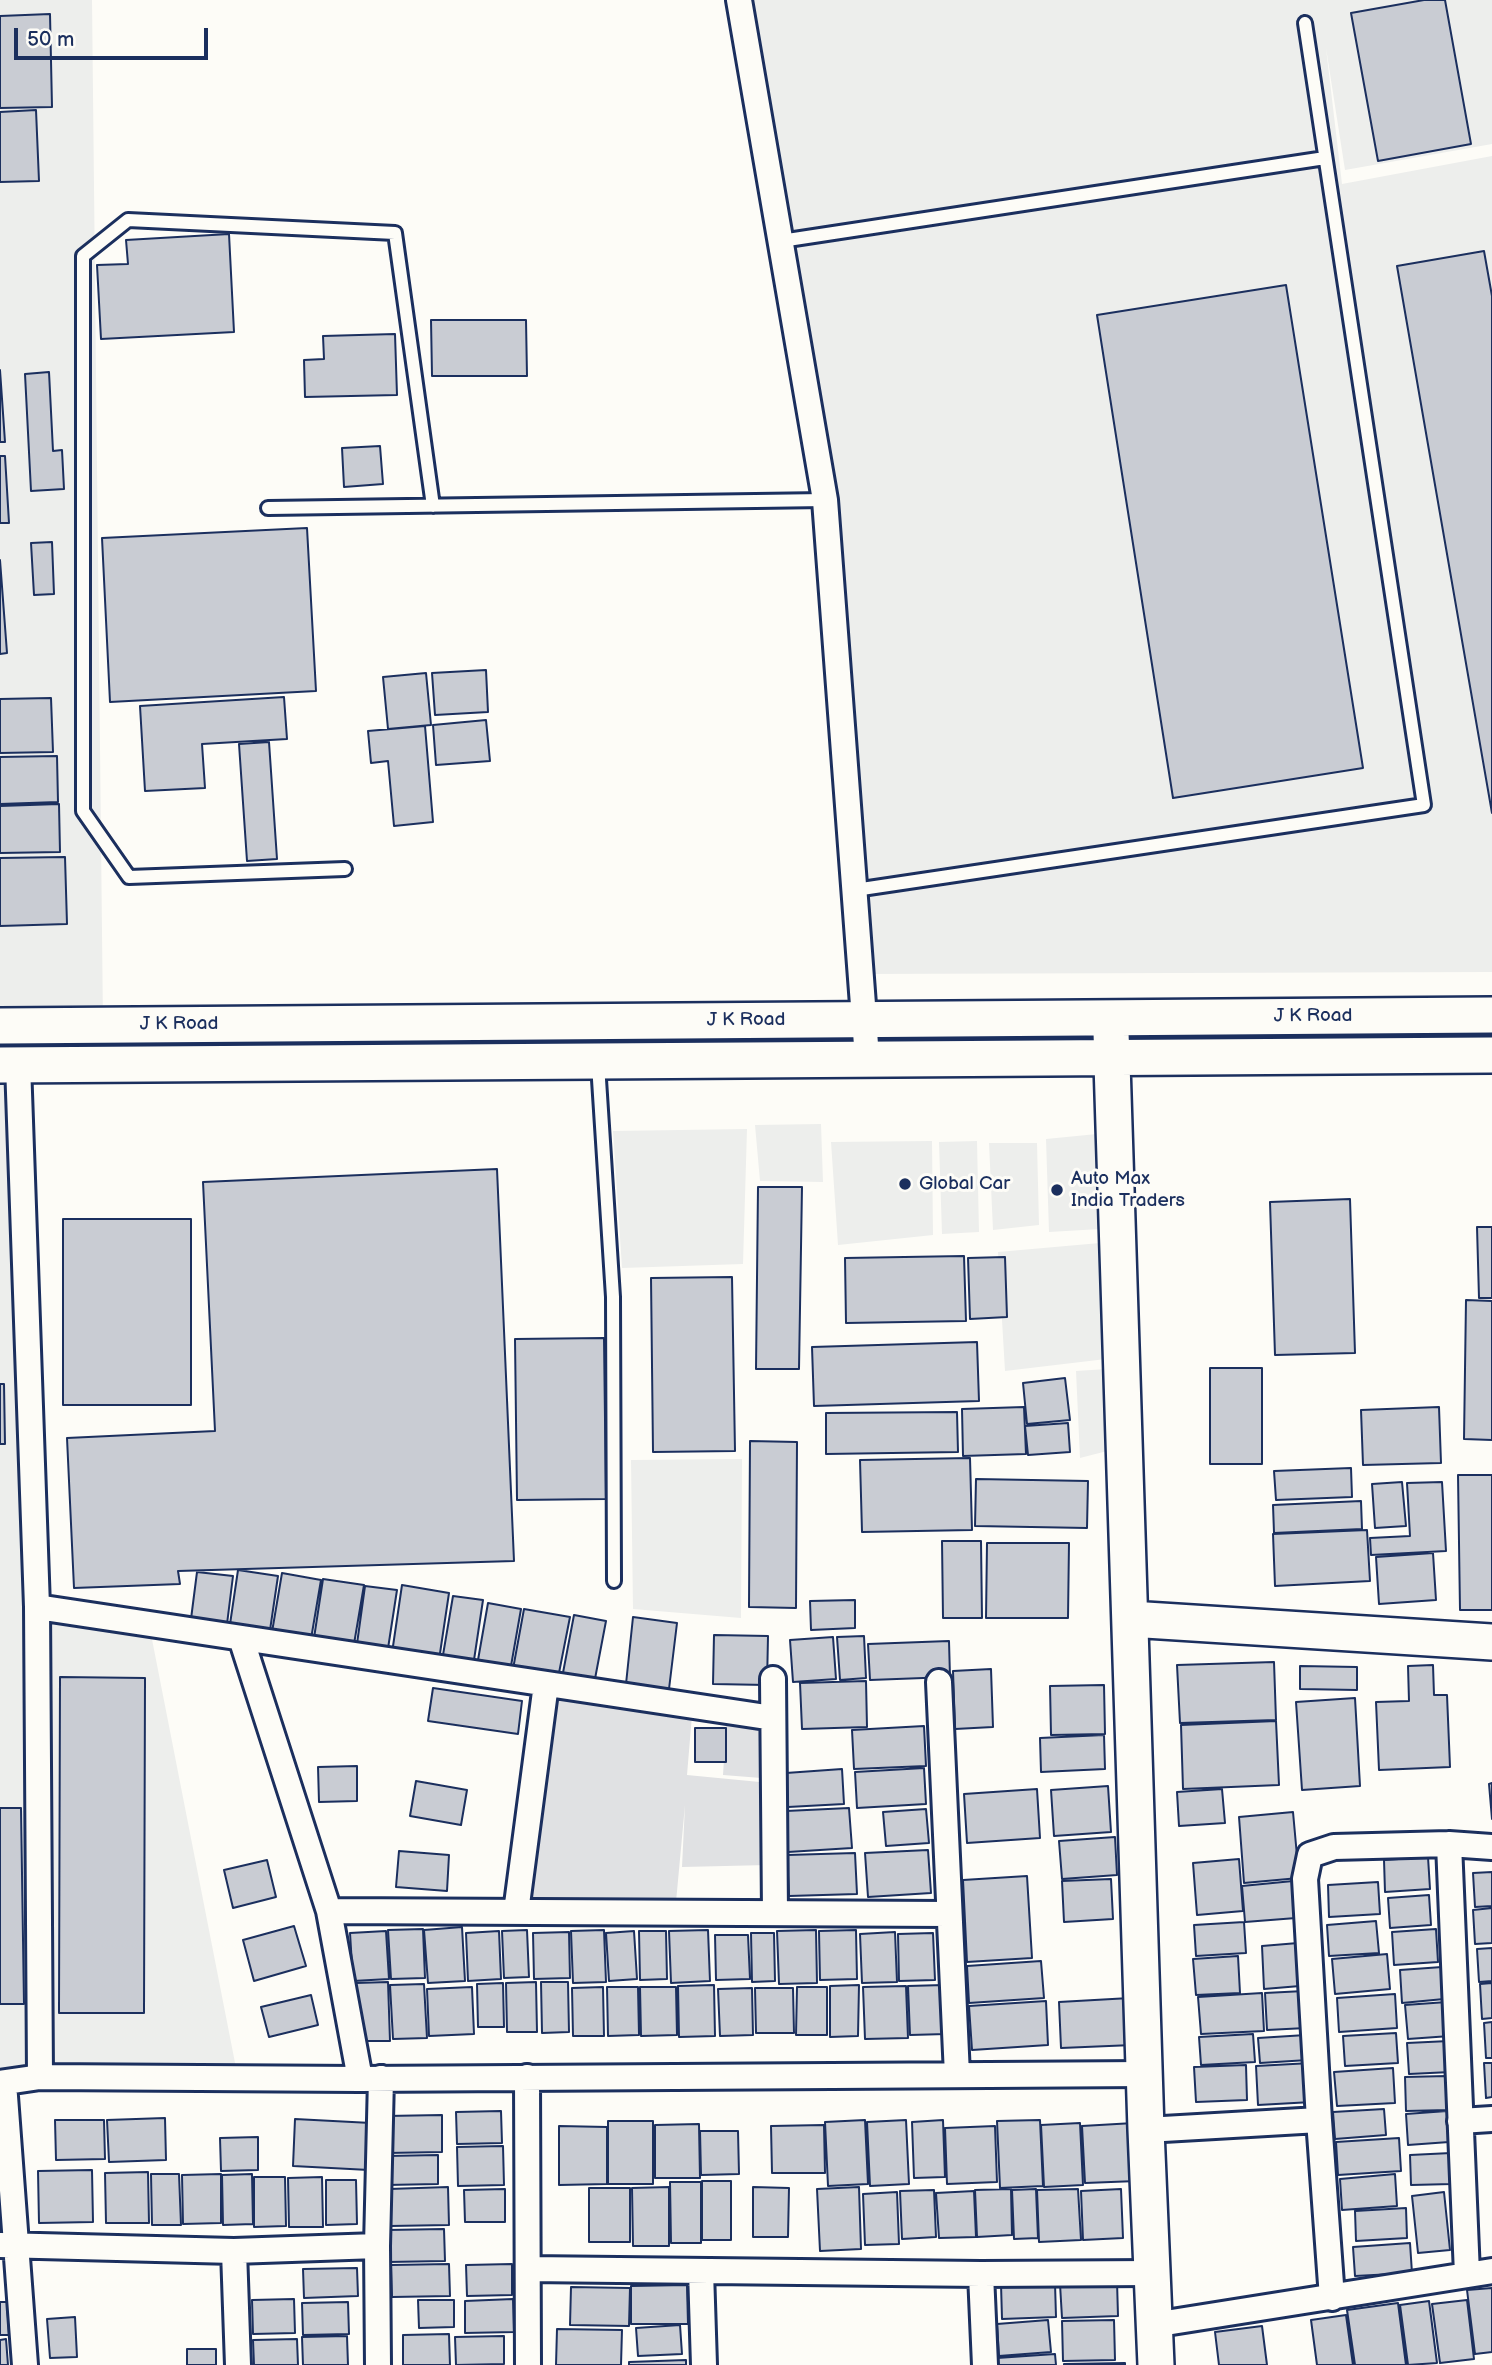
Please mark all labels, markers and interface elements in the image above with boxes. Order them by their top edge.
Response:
scale bar [18,14,212,58]
text: 50 m [27,27,74,52]
street label: J K Road [1274,1005,1352,1027]
street label: J K Road [707,1009,785,1031]
street label: J K Road [140,1013,218,1035]
place label: Auto Max India Traders [1071,1168,1185,1212]
place label: Global Car [919,1173,1010,1195]
marker: Global Car [897,1176,913,1192]
marker: Auto Max India Traders [1049,1182,1065,1198]

